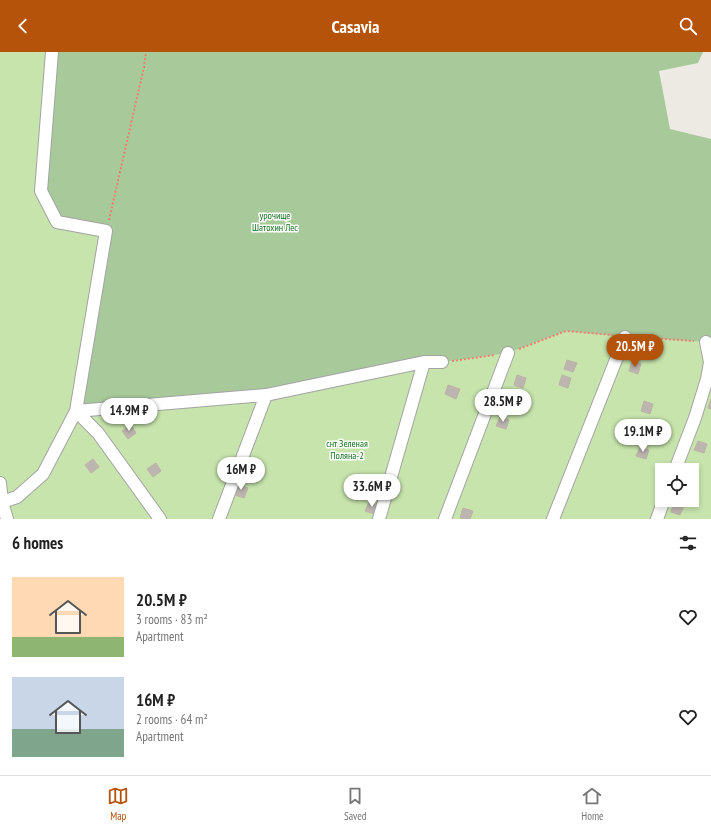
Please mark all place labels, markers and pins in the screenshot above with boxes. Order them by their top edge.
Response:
pin: 20.5M ₽ [598,334,672,368]
pin: 28.5M ₽ [466,389,540,423]
pin: 14.9M ₽ [92,398,166,432]
pin: 19.1M ₽ [606,419,680,453]
pin: 16M ₽ [213,457,269,491]
pin: 33.6M ₽ [335,474,409,508]

